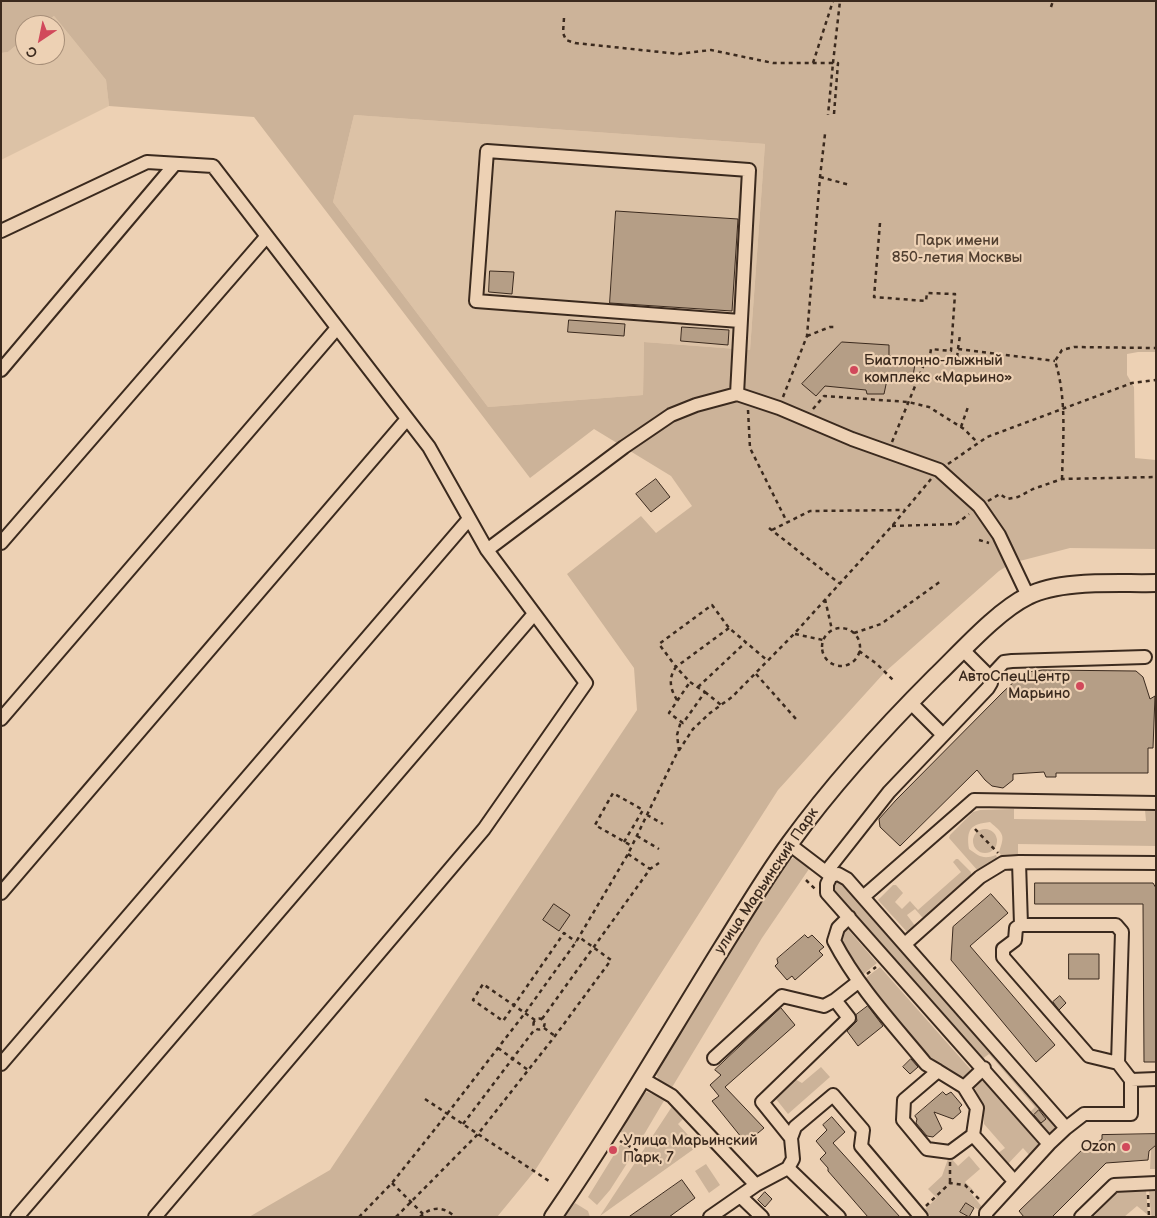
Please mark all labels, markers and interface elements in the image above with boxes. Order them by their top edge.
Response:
north arrow [15,15,65,65]
text: С [23,42,41,62]
park label: Парк имени 850-летия Москвы [892,232,1022,267]
place label: Биатлонно-лыжный комплекс «Марьино» [864,352,1012,387]
marker: Биатлонно-лыжный комплекс «Марьино» [848,364,860,376]
place label: АвтоСпецЦентр Марьино [959,668,1070,703]
marker: АвтоСпецЦентр Марьино [1074,680,1086,692]
street label: улица Марьинский Парк [711,804,823,958]
place label: Улица Марьинский Парк, 7 [623,1132,758,1167]
place label: Ozon [1081,1138,1116,1156]
marker: Ozon [1120,1141,1132,1153]
marker: Улица Марьинский Парк, 7 [607,1144,619,1156]

